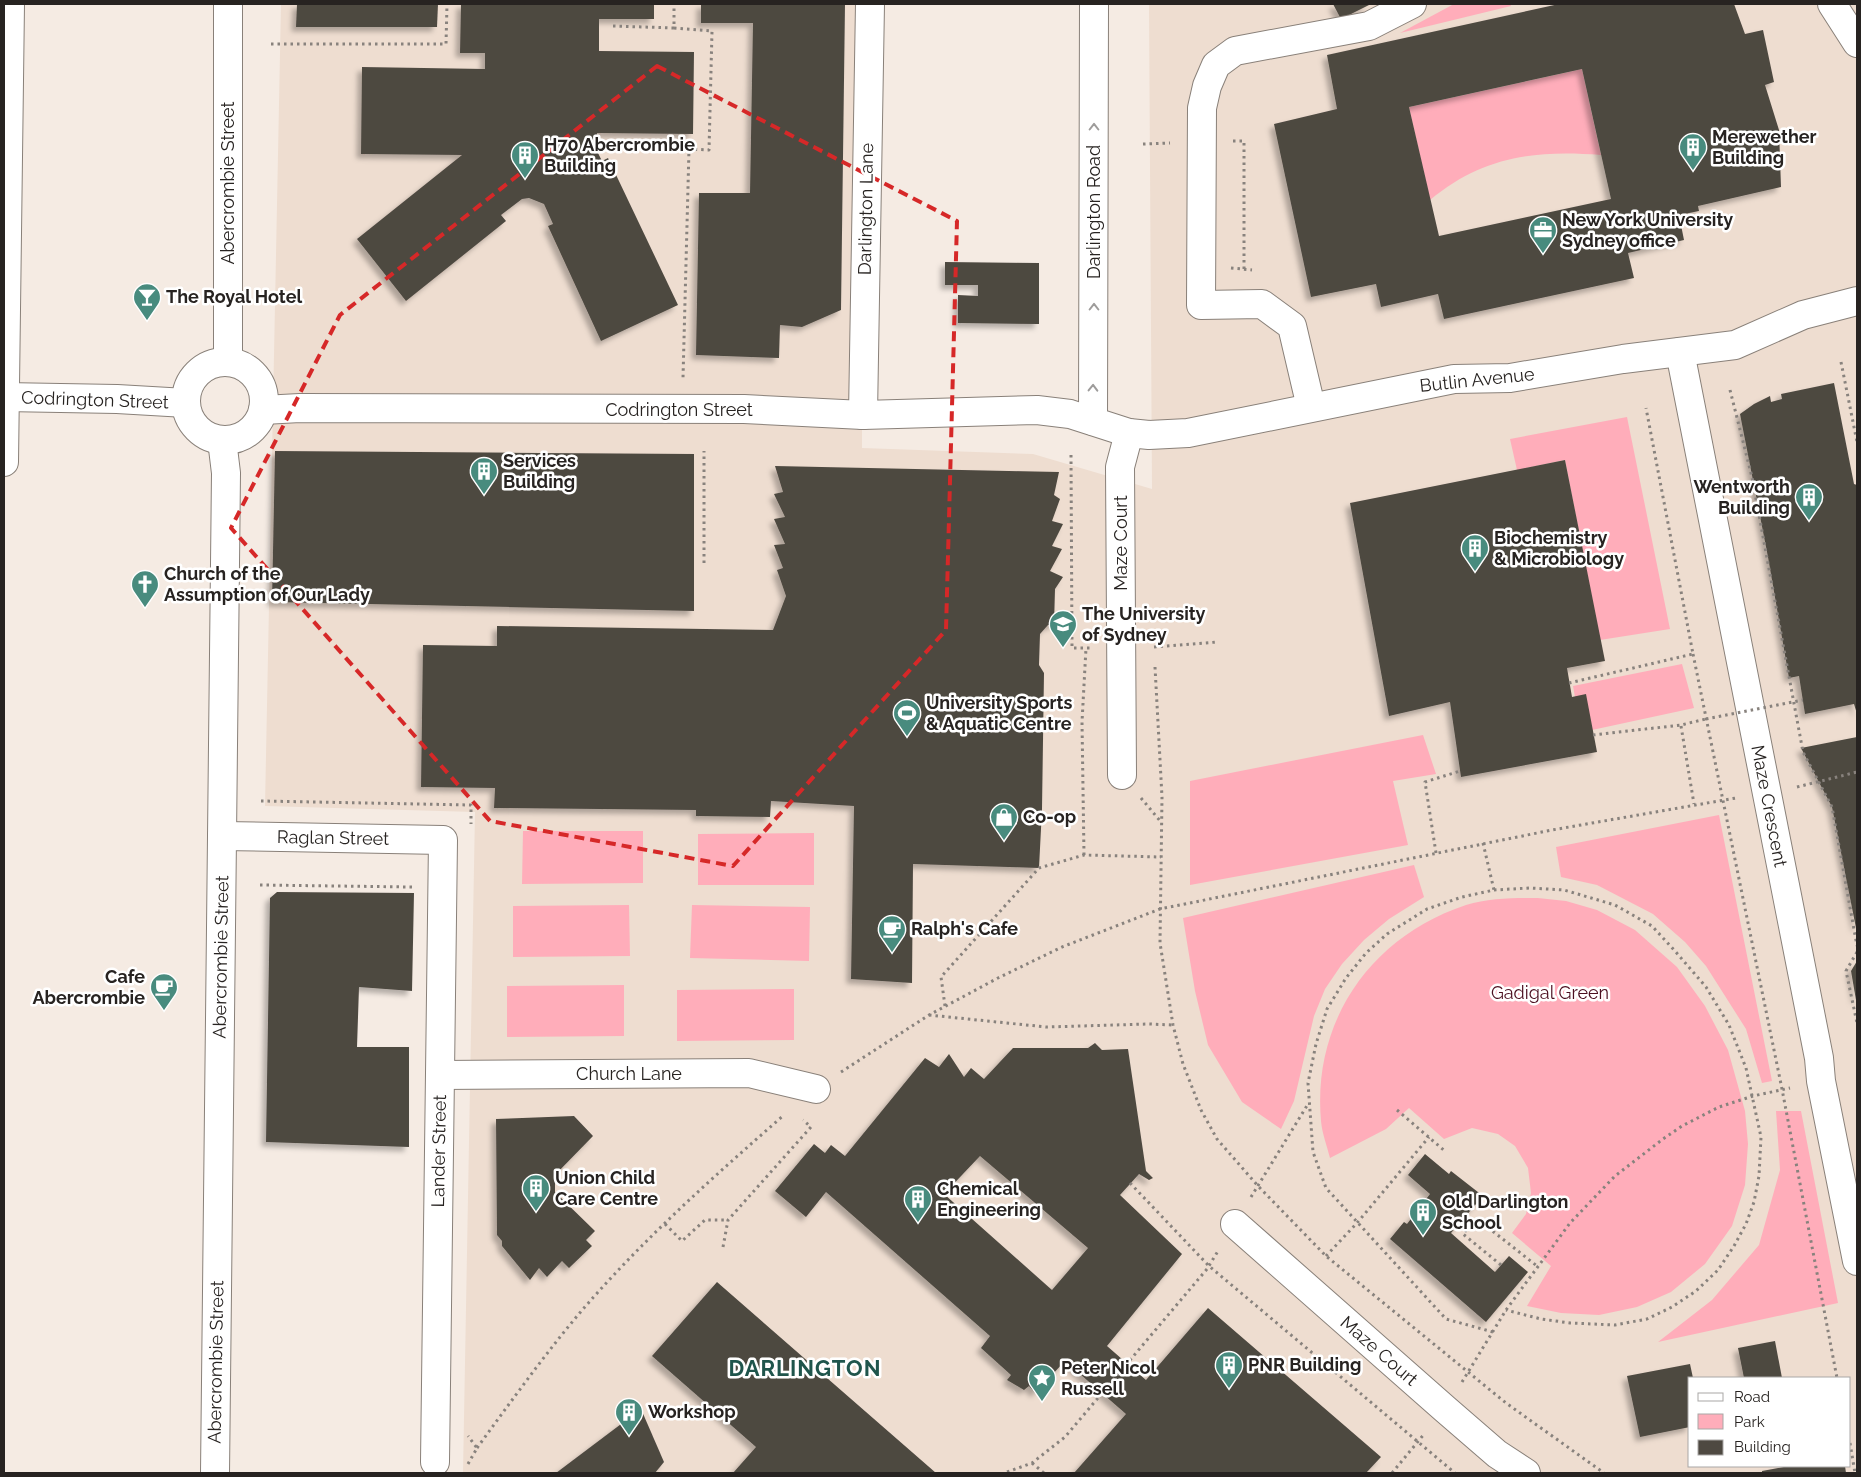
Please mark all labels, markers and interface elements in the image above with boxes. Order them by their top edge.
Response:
street label: Abercrombie Street [217,101,238,265]
one-way arrow [1089,123,1099,130]
place label: Merewether Building [1712,126,1817,168]
building icon: Merewether Building [1678,132,1708,171]
place label: H70 Abercrombie Building [544,134,695,176]
building icon: H70 Abercrombie Building [510,140,540,179]
street label: Darlington Lane [854,142,877,275]
street label: Darlington Road [1083,145,1104,279]
place label: New York University Sydney office [1562,209,1733,251]
office icon: New York University Sydney office [1528,215,1558,254]
bar icon: The Royal Hotel [132,282,162,321]
place label: The Royal Hotel [166,286,302,307]
one-way arrow [1089,303,1099,310]
street label: Butlin Avenue [1419,363,1536,396]
one-way arrow [1088,384,1098,392]
street label: Codrington Street [21,386,169,413]
street label: Codrington Street [605,399,753,420]
place label: Services Building [503,450,576,492]
building icon: Services Building [469,456,499,495]
place label: Wentworth Building [1693,476,1790,518]
building icon: Wentworth Building [1794,482,1824,521]
street label: Maze Court [1110,495,1131,591]
place label: Biochemistry & Microbiology [1494,527,1624,569]
building icon: Biochemistry & Microbiology [1460,533,1490,572]
place label: Church of the Assumption of Our Lady [164,563,370,605]
church icon: Church of the Assumption of Our Lady [130,569,160,608]
place label: The University of Sydney [1082,603,1206,645]
school or university icon: The University of Sydney [1048,609,1078,648]
place label: University Sports & Aquatic Centre [926,692,1072,734]
sports icon: University Sports & Aquatic Centre [892,698,922,737]
street label: Maze Crescent [1747,743,1792,869]
shop icon: Co-op [989,802,1019,841]
place label: Co-op [1023,806,1076,827]
street label: Raglan Street [277,826,389,849]
street label: Abercrombie Street [209,875,232,1039]
cafe icon: Ralph's Cafe [877,914,907,953]
place label: Ralph's Cafe [911,918,1018,939]
place label: Cafe Abercrombie [32,966,145,1008]
cafe icon: Cafe Abercrombie [149,972,179,1011]
park label: Gadigal Green [1491,982,1609,1003]
street label: Church Lane [576,1063,682,1084]
street label: Lander Street [427,1094,450,1208]
place label: Union Child Care Centre [555,1167,658,1209]
building icon: Union Child Care Centre [521,1173,551,1212]
place label: Chemical Engineering [937,1178,1041,1220]
building icon: Chemical Engineering [903,1184,933,1223]
place label: Old Darlington School [1442,1191,1568,1233]
building icon: Old Darlington School [1408,1197,1438,1236]
street label: Abercrombie Street [204,1280,227,1444]
street label: Maze Court [1336,1311,1422,1390]
building icon: PNR Building [1214,1350,1244,1389]
place label: PNR Building [1248,1354,1361,1375]
district label: DARLINGTON [729,1355,881,1381]
place label: Peter Nicol Russell [1061,1357,1156,1399]
place icon: Peter Nicol Russell [1027,1363,1057,1402]
legend [1688,1377,1851,1467]
text: Road [1734,1388,1770,1406]
building icon: Workshop [614,1397,644,1436]
place label: Workshop [648,1401,736,1422]
text: Park [1734,1413,1765,1431]
text: Building [1734,1438,1791,1456]

